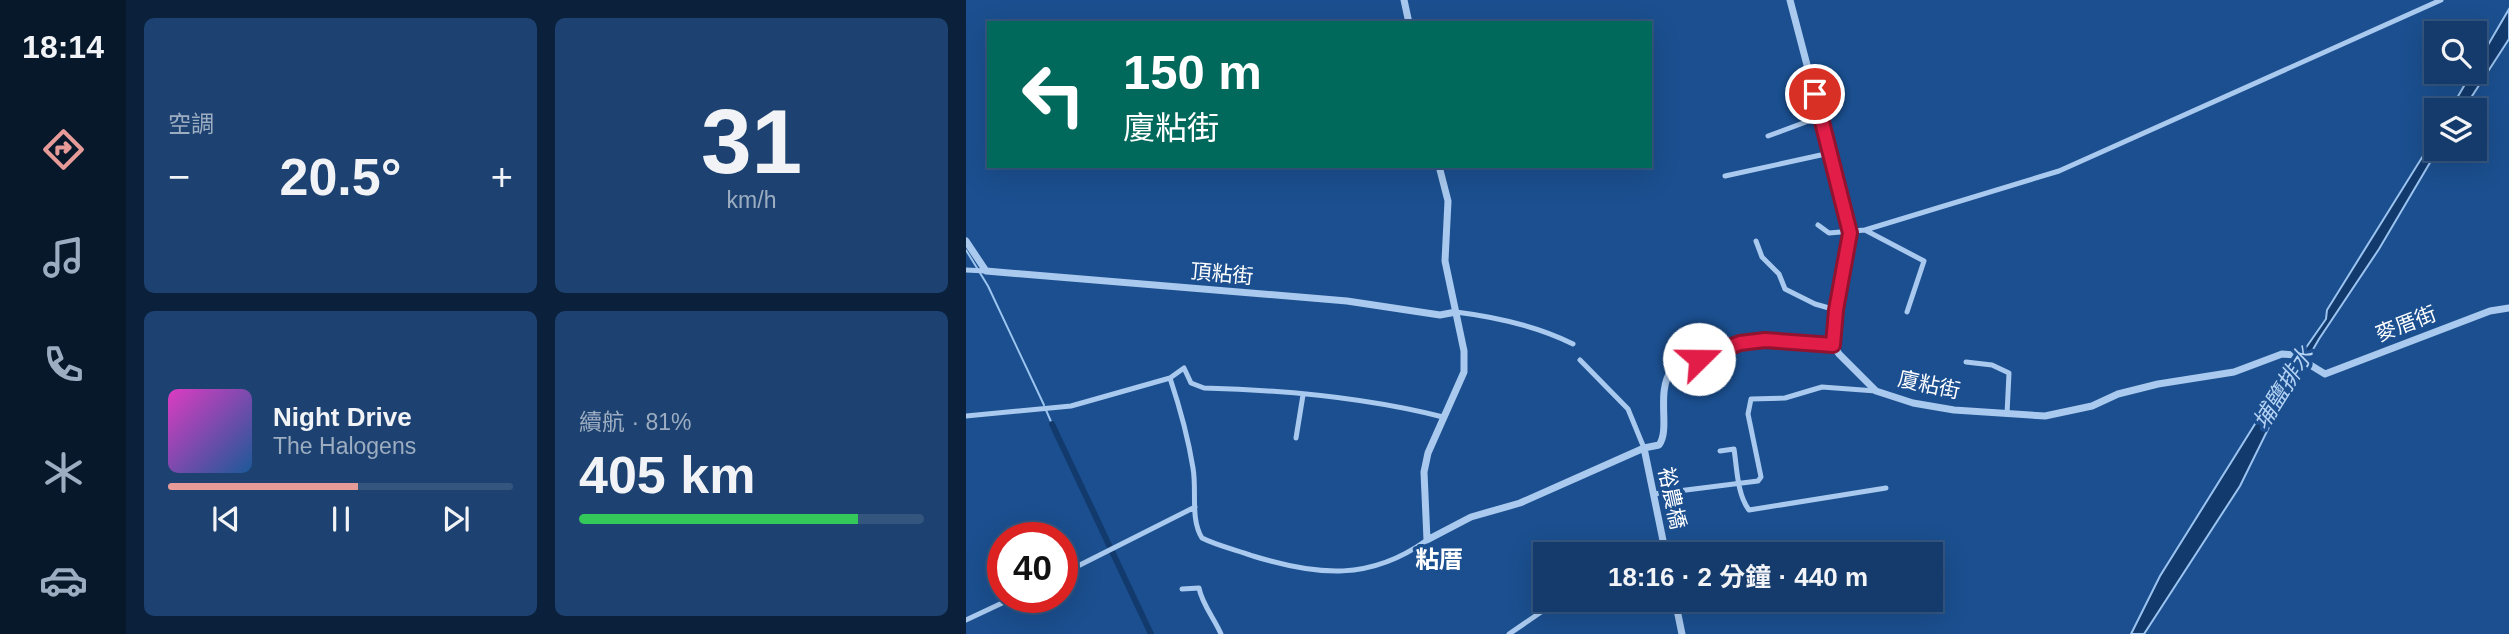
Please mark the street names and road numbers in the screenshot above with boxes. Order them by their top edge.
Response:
street label: 頂粘街 [1190,259,1254,288]
street label: 麥厝街 [2372,302,2439,346]
street label: 廈粘街 [1896,367,1962,402]
street label: 裕農橋 [1655,465,1690,531]

